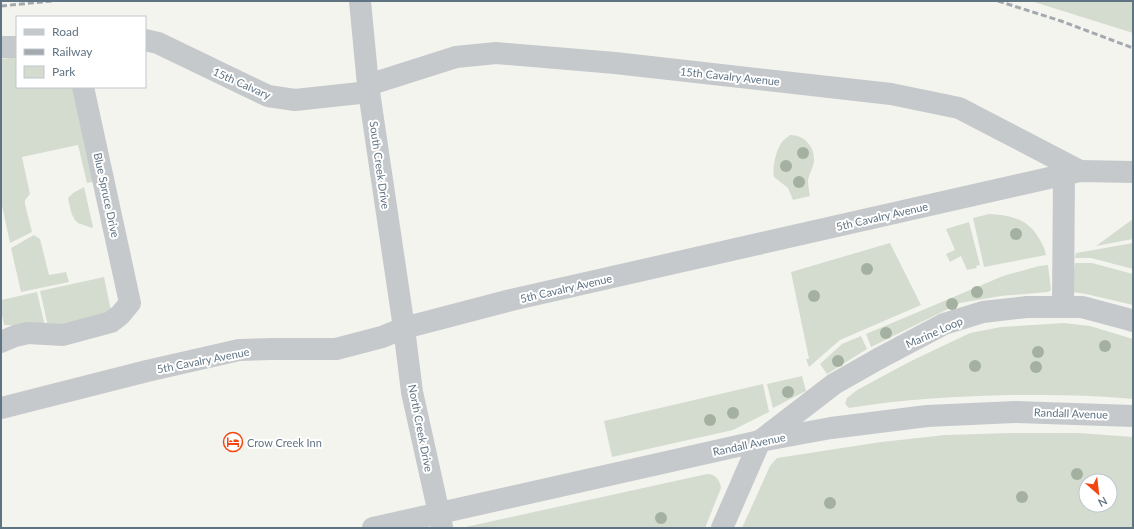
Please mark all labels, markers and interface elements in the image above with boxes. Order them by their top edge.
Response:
legend [16,16,146,88]
text: Road [52,24,79,39]
text: Railway [52,44,93,59]
text: Park [52,64,76,79]
street label: 15th Calvary [211,64,273,102]
street label: 15th Cavalry Avenue [679,64,781,88]
street label: South Creek Drive [367,120,393,210]
street label: Blue Spruce Drive [92,151,122,239]
street label: 5th Cavalry Avenue [835,199,929,233]
street label: 5th Cavalry Avenue [519,271,613,305]
street label: Marine Loop [904,314,964,350]
street label: 5th Cavalry Avenue [156,345,250,375]
street label: North Creek Drive [406,383,436,473]
street label: Randall Avenue [1034,405,1108,421]
street label: Randall Avenue [711,430,787,458]
hotel icon: Crow Creek Inn [222,431,244,453]
place label: Crow Creek Inn [247,436,322,449]
north arrow [1078,473,1118,513]
text: N [1096,495,1110,510]

